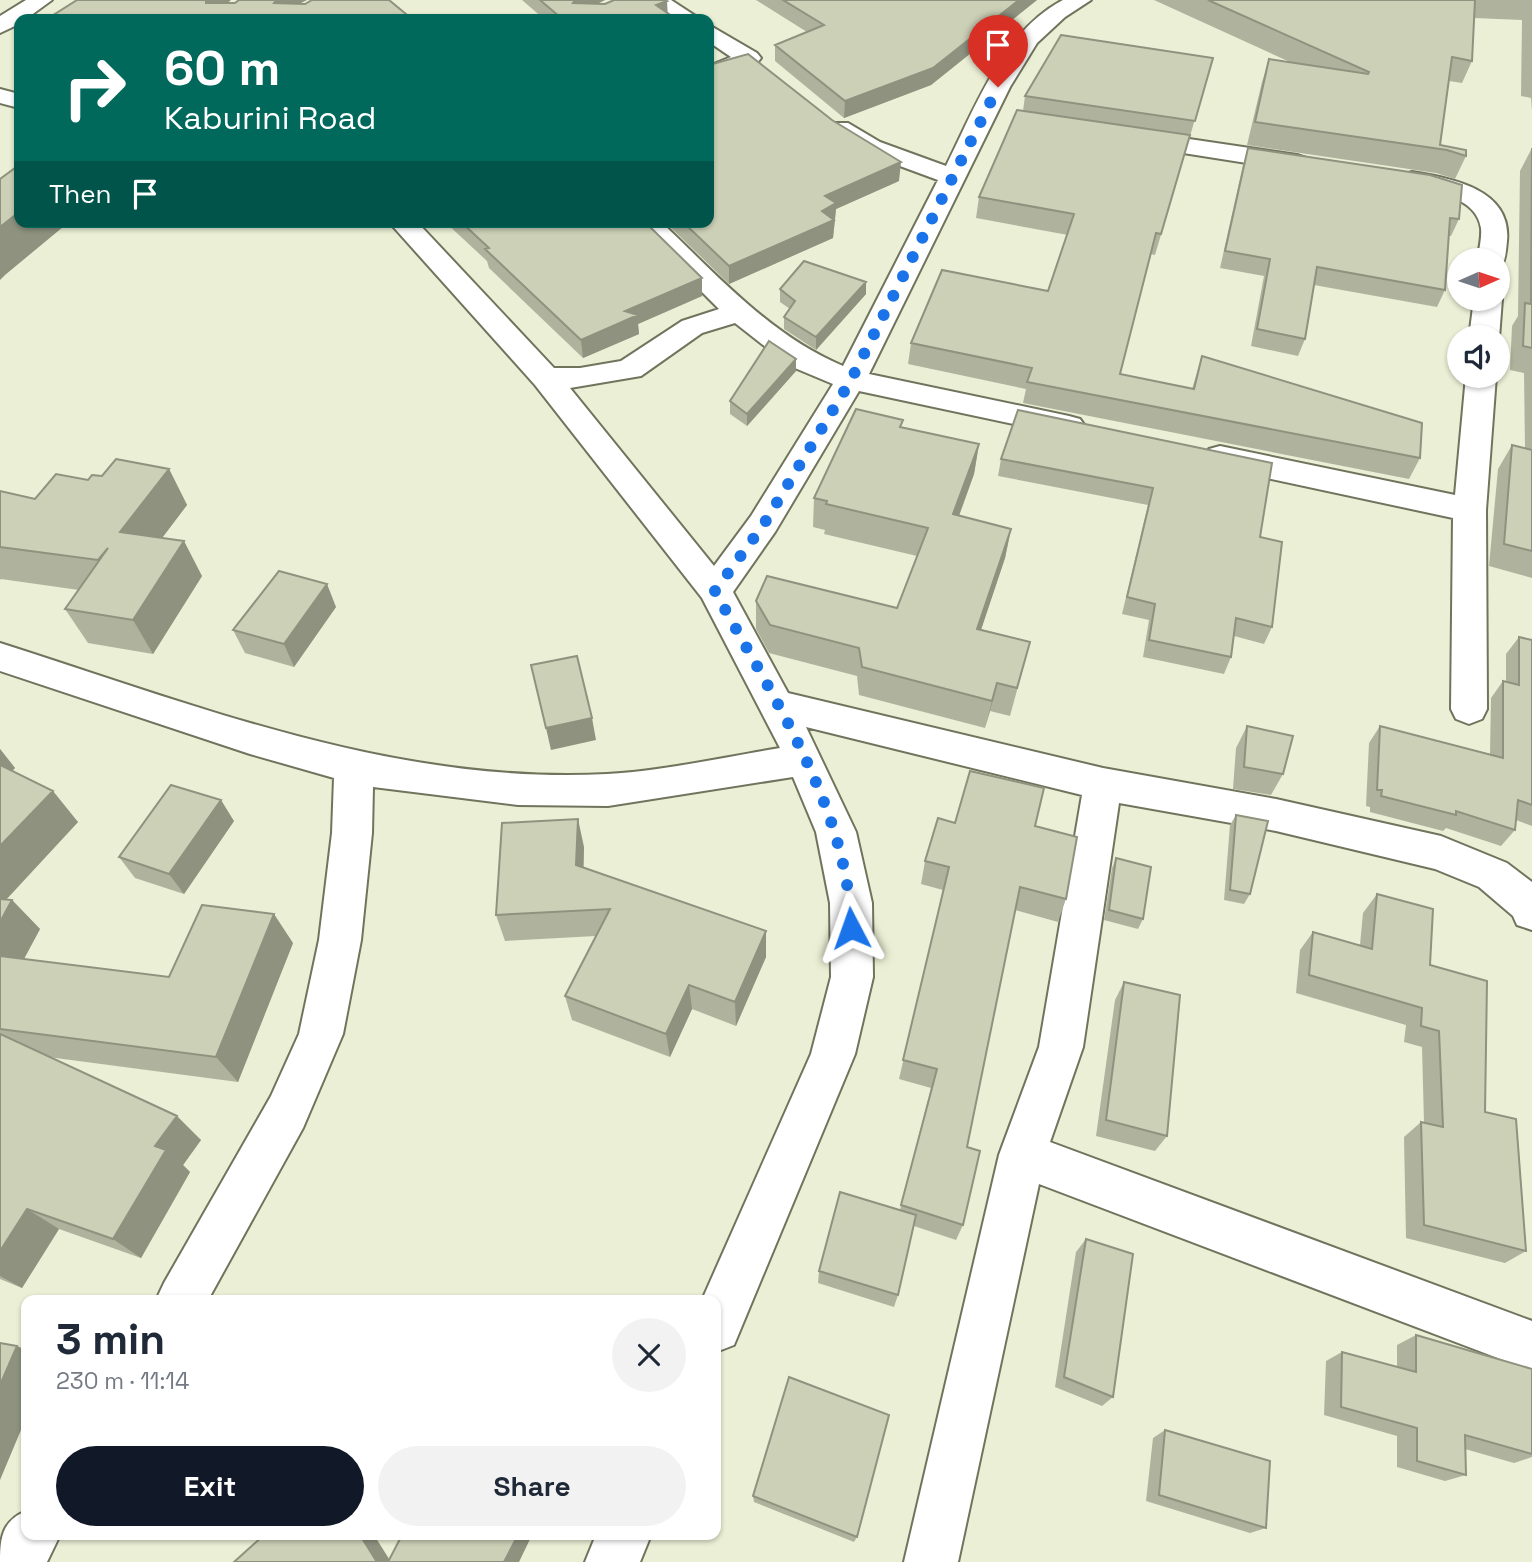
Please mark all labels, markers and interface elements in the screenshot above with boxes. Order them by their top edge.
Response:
pin [968,15,1028,87]
icon: arrive [979,26,1017,64]
text: 60 m [164,37,280,99]
icon: right [49,42,140,133]
text: Kaburini Road [164,98,376,138]
icon: arrive [126,175,164,213]
text: Then [49,177,112,211]
north arrow [1447,248,1510,312]
map controls [1447,248,1510,388]
button: sound [1447,325,1510,388]
position arrow [814,891,888,965]
text: 3 min [56,1313,165,1366]
button: close [612,1318,686,1392]
text: 230 m · 11:14 [56,1366,189,1396]
button: Exit [56,1446,364,1526]
button: Share [378,1446,686,1526]

